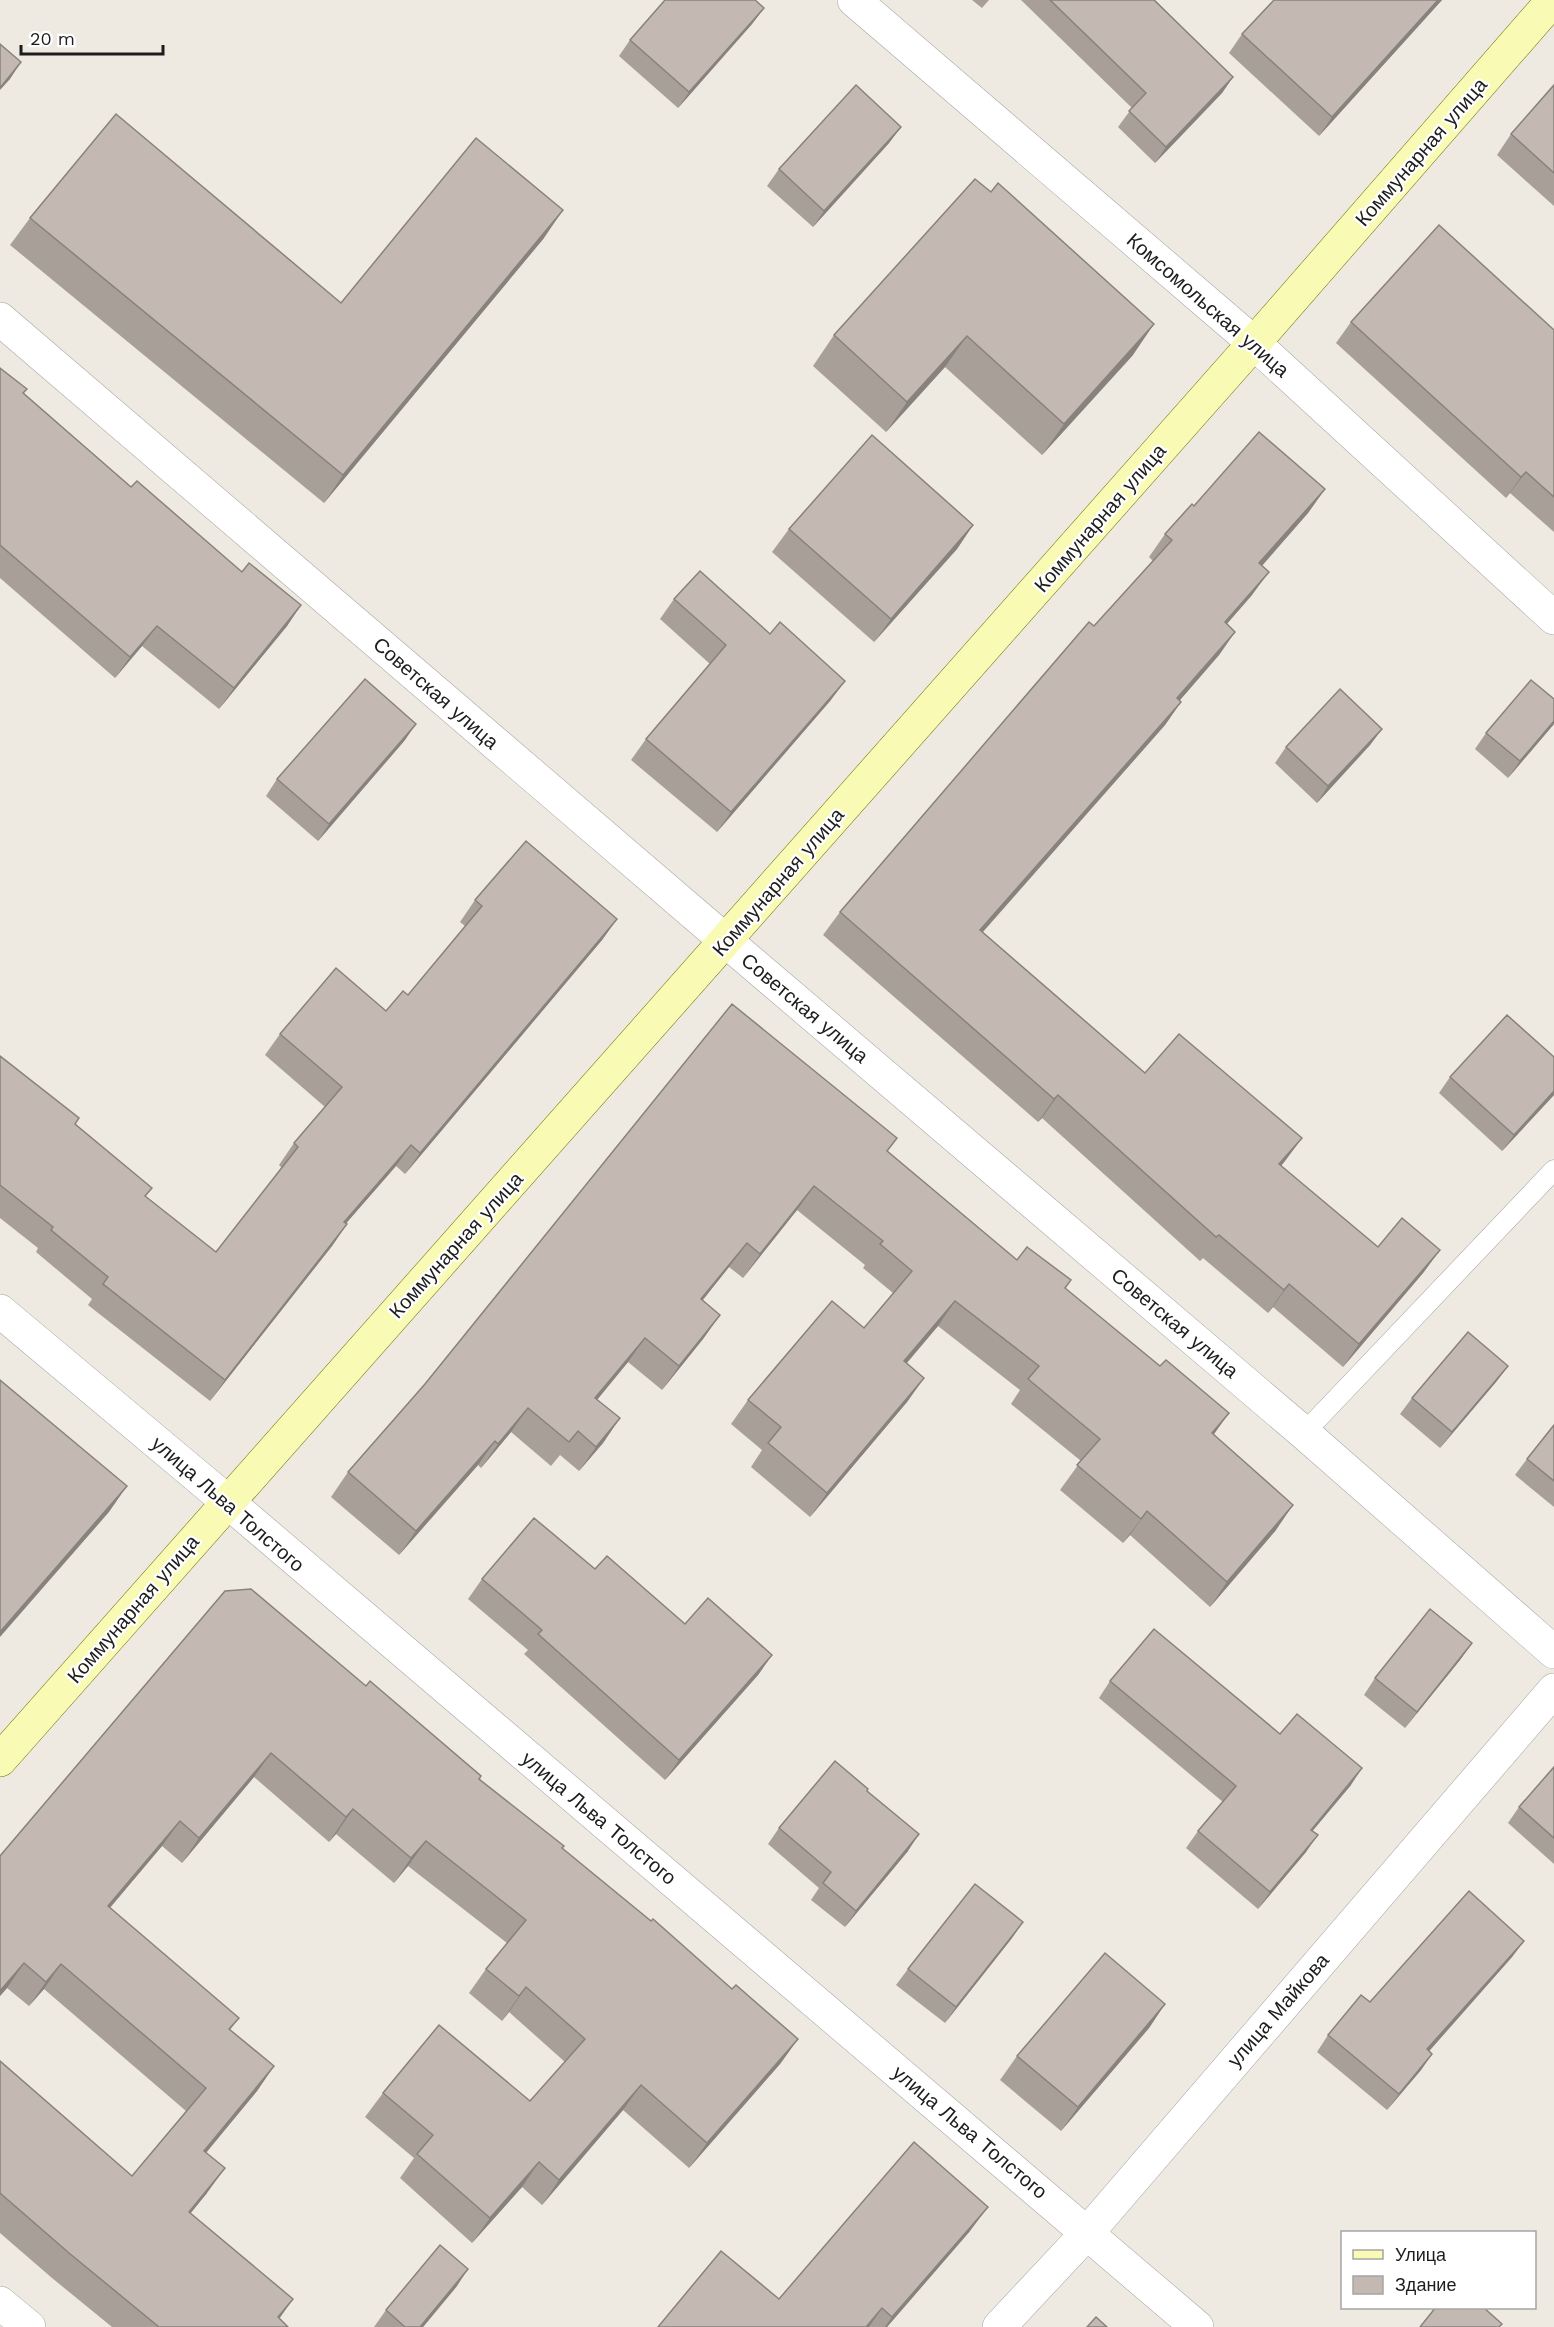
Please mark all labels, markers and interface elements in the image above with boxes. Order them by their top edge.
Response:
scale bar [21,18,164,56]
text: 20 m [30,28,75,49]
street label: Коммунарная улица [1350,72,1492,231]
street label: Комсомольская улица [1122,228,1295,383]
street label: Коммунарная улица [1029,438,1171,597]
street label: Советская улица [368,632,504,755]
street label: Коммунарная улица [707,802,849,961]
street label: Советская улица [737,948,874,1069]
street label: Коммунарная улица [384,1166,529,1323]
street label: Советская улица [1107,1263,1244,1384]
street label: улица Льва Толстого [147,1431,309,1577]
street label: Коммунарная улица [62,1529,204,1688]
street label: улица Льва Толстого [517,1746,681,1890]
street label: улица Майкова [1222,1948,1334,2072]
street label: улица Льва Толстого [888,2060,1052,2204]
legend [1341,2231,1536,2309]
text: Улица [1395,2244,1447,2265]
text: Здание [1395,2274,1456,2295]

